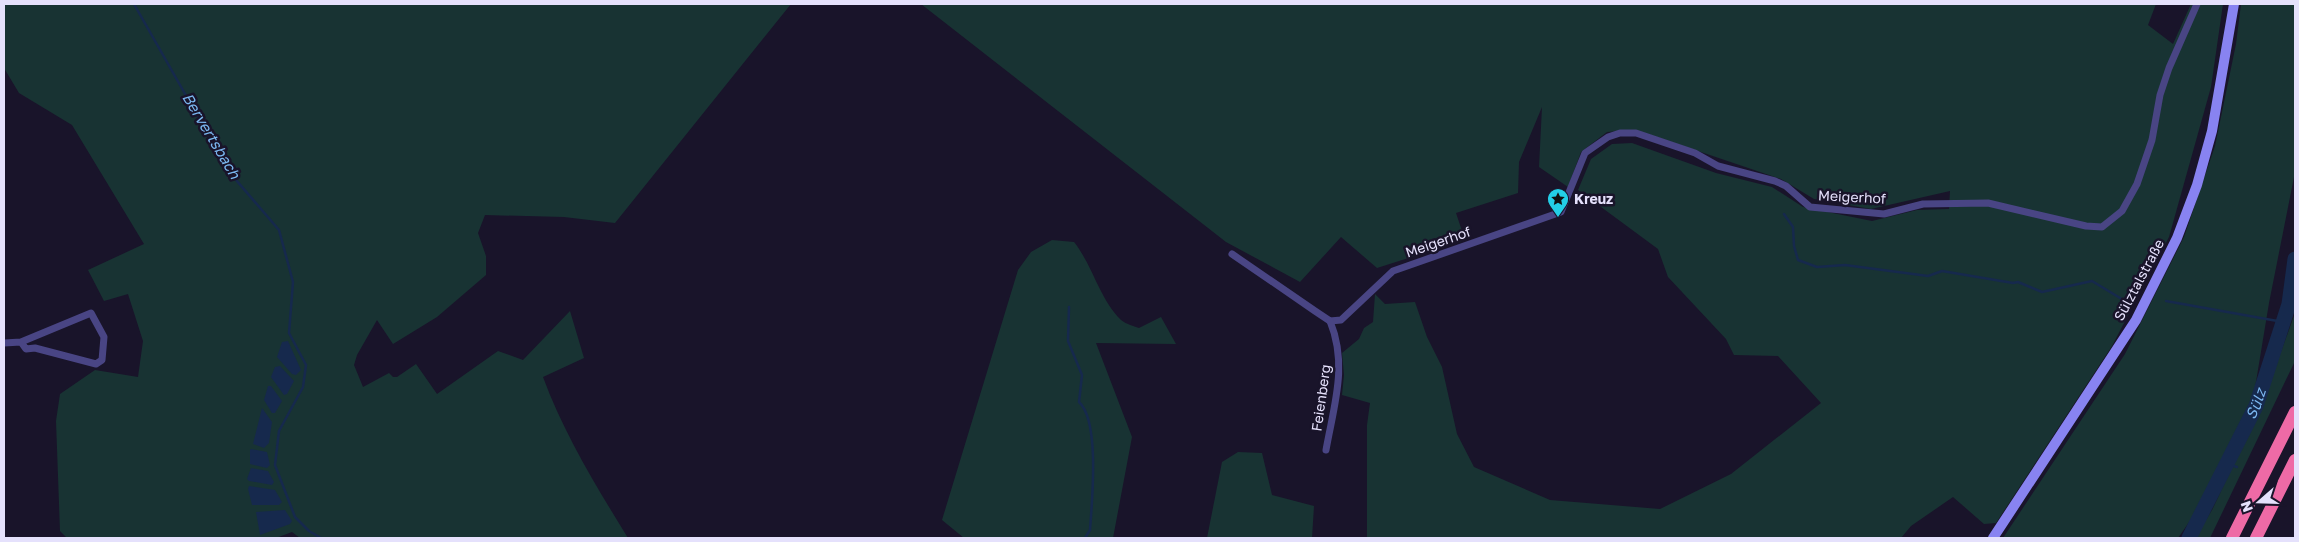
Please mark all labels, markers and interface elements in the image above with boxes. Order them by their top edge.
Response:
water label: Bervertsbach [179,89,245,182]
street label: Meigerhof [1818,186,1886,207]
place icon: Kreuz [1546,187,1570,218]
place label: Kreuz [1574,190,1613,207]
street label: Meigerhof [1403,222,1473,261]
street label: Sülztalstraße [2110,236,2167,323]
street label: Feienberg [1307,363,1334,433]
water label: Sülz [2241,385,2269,422]
north arrow [2234,477,2284,527]
text: N [2237,499,2256,515]

